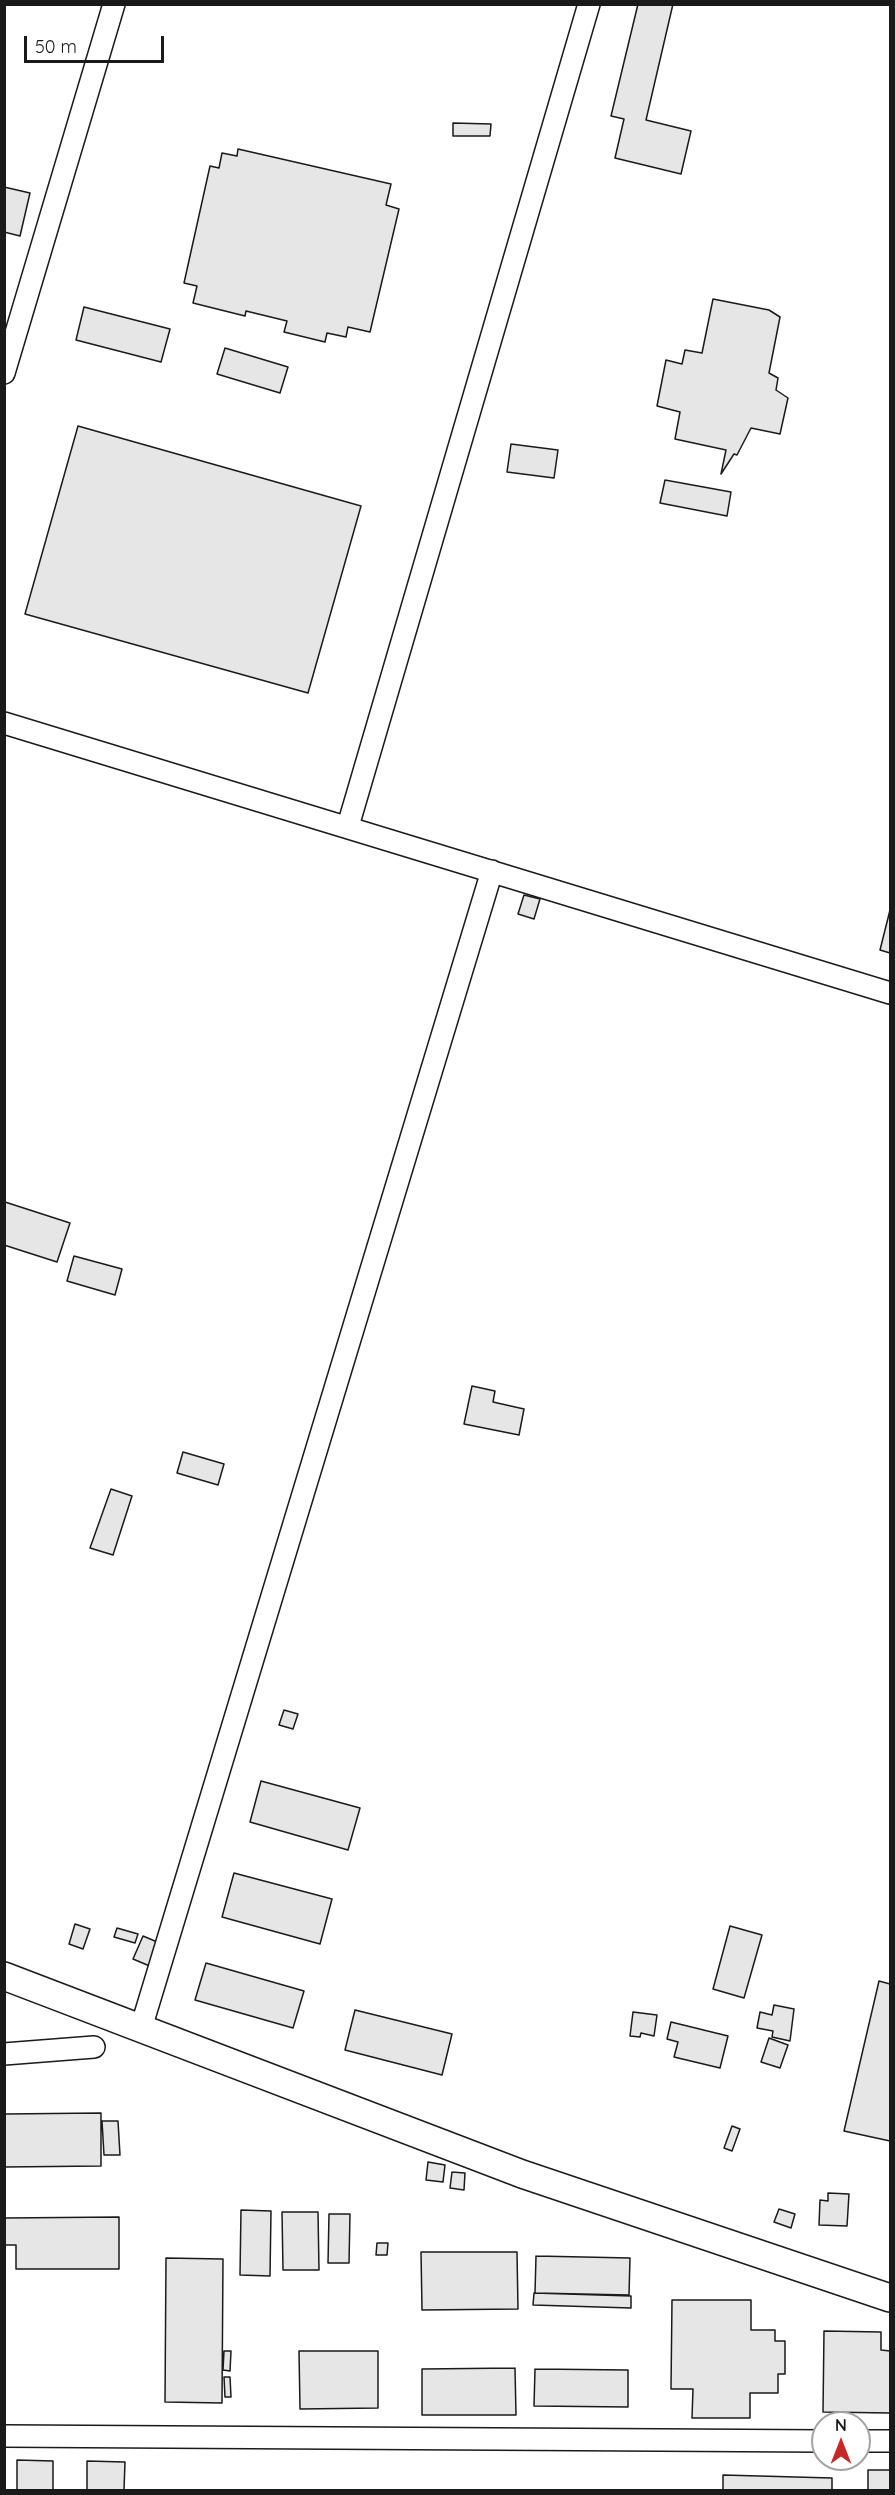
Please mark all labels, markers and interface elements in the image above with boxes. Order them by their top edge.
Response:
scale bar [27,24,166,62]
text: 50 m [35,35,77,58]
north arrow [811,2411,871,2471]
text: N [835,2415,847,2435]

